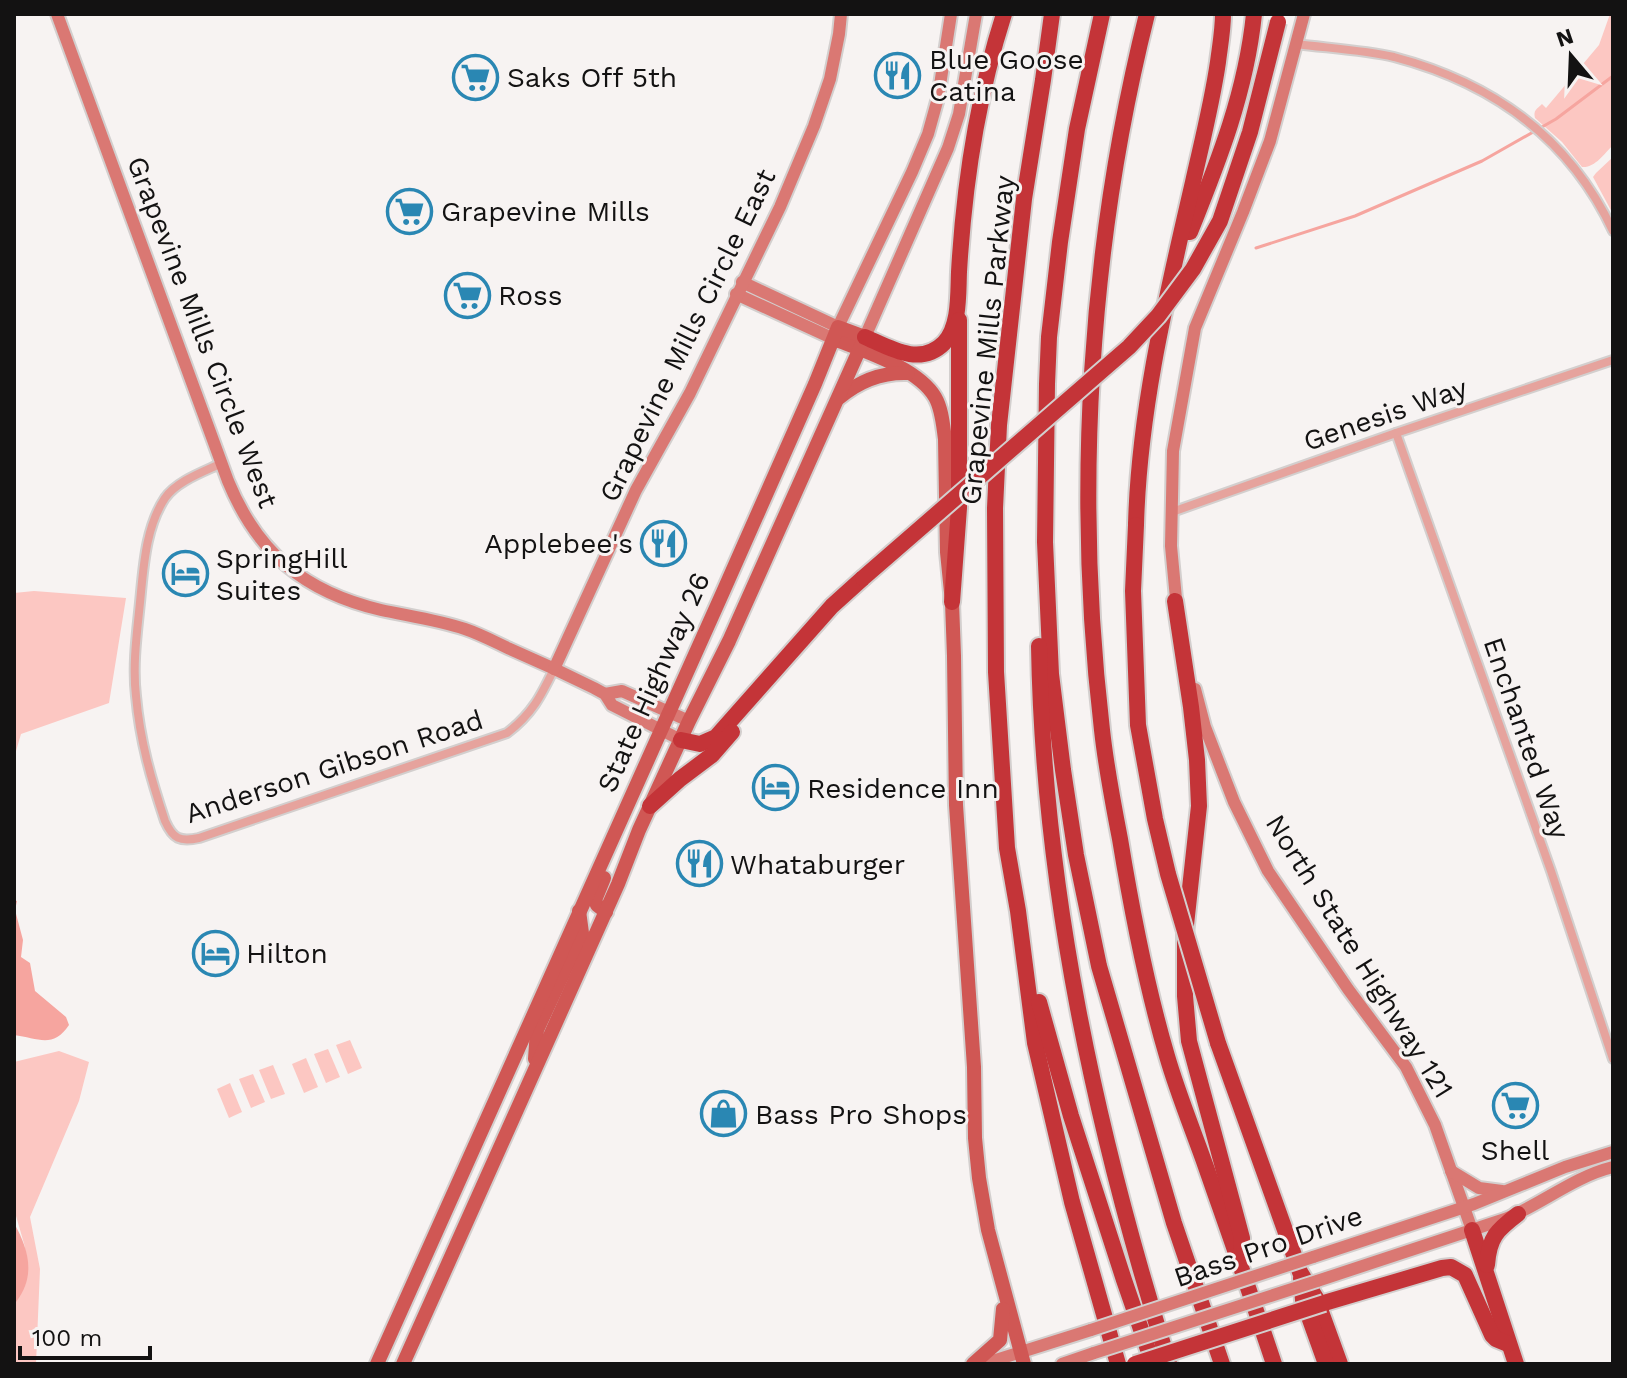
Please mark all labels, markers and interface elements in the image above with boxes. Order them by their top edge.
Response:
north arrow [1531,16,1611,96]
text: N [1553,23,1576,52]
place label: Blue Goose Catina [929,43,1084,108]
restaurant icon: Blue Goose Catina [874,51,922,99]
supermarket icon: Saks Off 5th [452,53,500,101]
place label: Saks Off 5th [507,61,677,94]
street label: Grapevine Mills Circle West [120,152,285,513]
street label: Grapevine Mills Circle East [592,163,783,507]
street label: Grapevine Mills Parkway [954,173,1021,506]
supermarket icon: Grapevine Mills [386,187,434,235]
place label: Grapevine Mills [441,195,650,228]
supermarket icon: Ross [443,271,491,319]
place label: Ross [498,279,562,312]
street label: Genesis Way [1299,371,1472,458]
restaurant icon: Applebee's [640,519,688,567]
place label: Applebee's [484,527,633,560]
place label: SpringHill Suites [216,542,348,607]
hotel icon: SpringHill Suites [161,550,209,598]
street label: State Highway 26 [590,567,717,797]
street label: Enchanted Way [1477,633,1577,844]
street label: Anderson Gibson Road [181,703,487,830]
hotel icon: Residence Inn [752,764,800,812]
place label: Residence Inn [807,772,999,805]
street label: North State Highway 121 [1259,809,1460,1104]
restaurant icon: Whataburger [675,840,723,888]
place label: Whataburger [730,848,905,881]
hotel icon: Hilton [191,929,239,977]
place label: Hilton [246,937,328,970]
supermarket icon: Shell [1491,1081,1539,1129]
shop icon: Bass Pro Shops [700,1090,748,1138]
place label: Bass Pro Shops [755,1098,967,1131]
place label: Shell [1481,1134,1550,1167]
street label: Bass Pro Drive [1170,1199,1367,1294]
scale bar [20,1310,150,1360]
text: 100 m [32,1324,102,1352]

